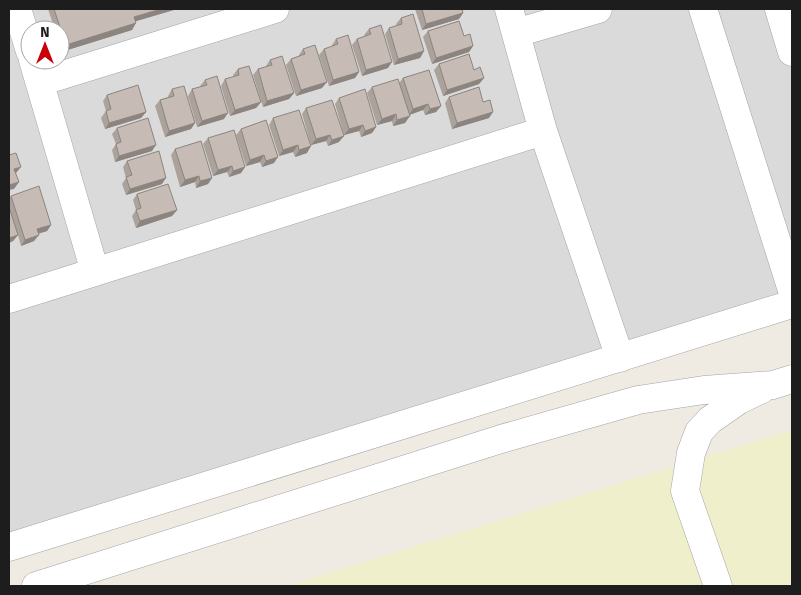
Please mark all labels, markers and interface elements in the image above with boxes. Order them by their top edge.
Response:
north arrow [20,20,70,70]
text: N [40,24,50,41]

